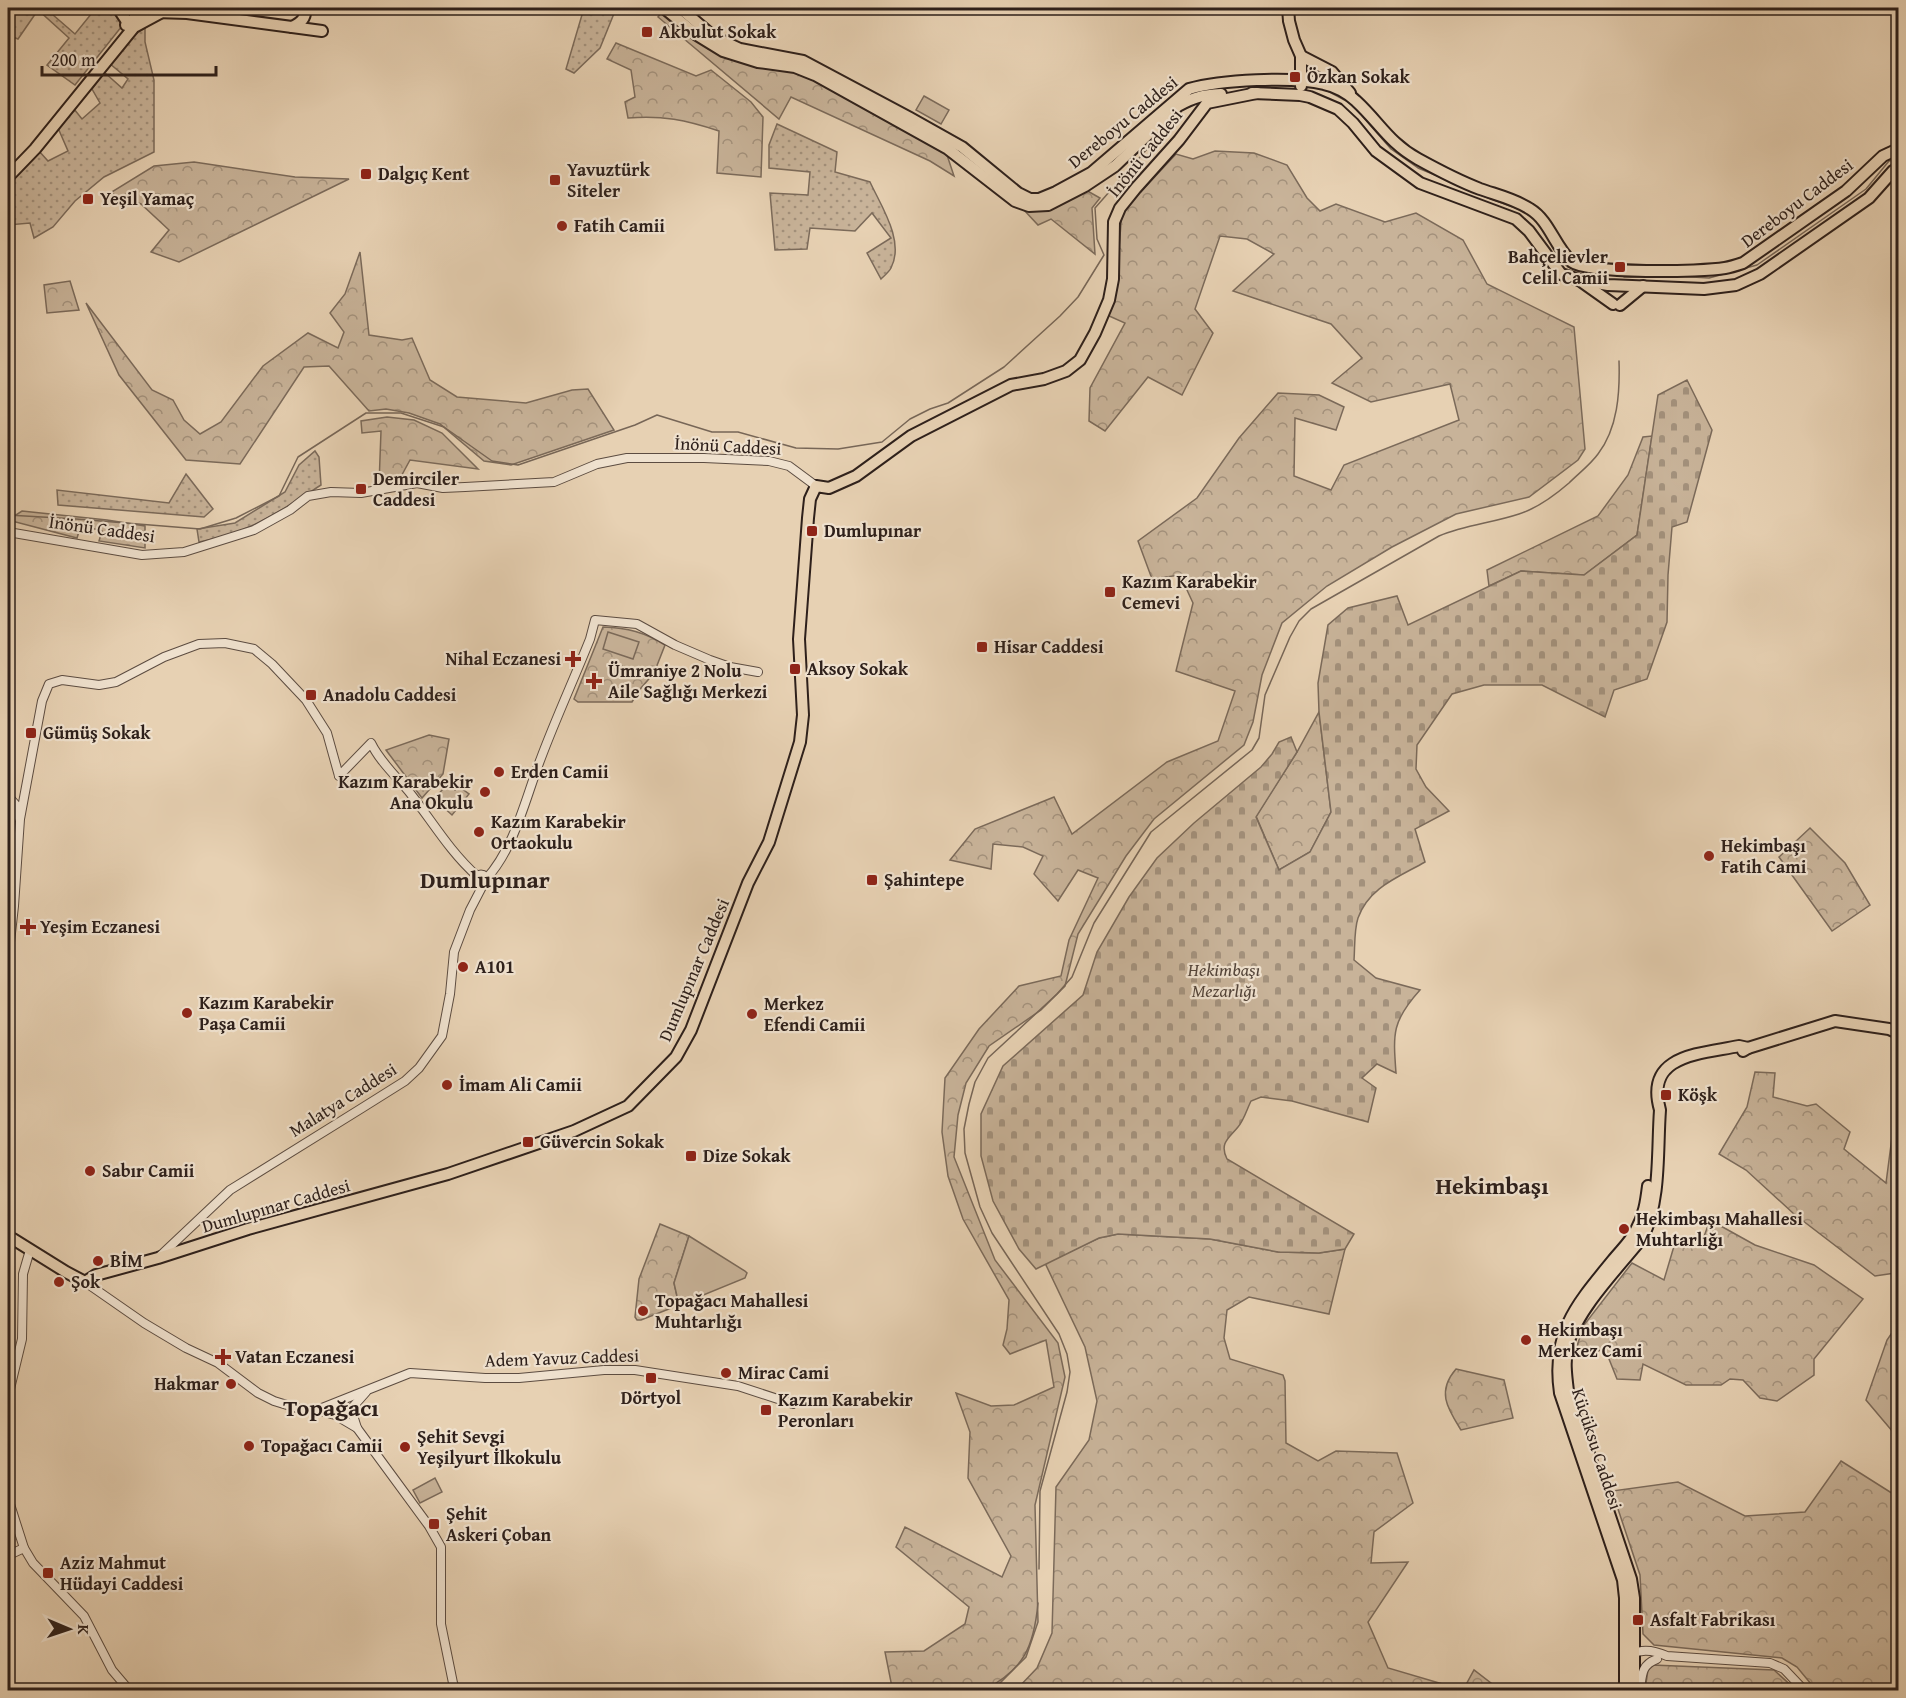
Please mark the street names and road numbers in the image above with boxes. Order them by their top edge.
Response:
street label: Dereboyu Caddesi [1062,69,1183,174]
street label: İnönü Caddesi [1101,103,1189,203]
street label: Dereboyu Caddesi [1735,151,1858,254]
street label: İnönü Caddesi [674,429,782,462]
street label: İnönü Caddesi [47,508,157,549]
street label: Dumlupınar Caddesi [651,894,736,1046]
street label: Malatya Caddesi [284,1056,402,1143]
street label: Dumlupınar Caddesi [199,1171,353,1240]
street label: Adem Yavuz Caddesi [484,1341,640,1374]
street label: Küçüksu Caddesi [1565,1385,1630,1513]

